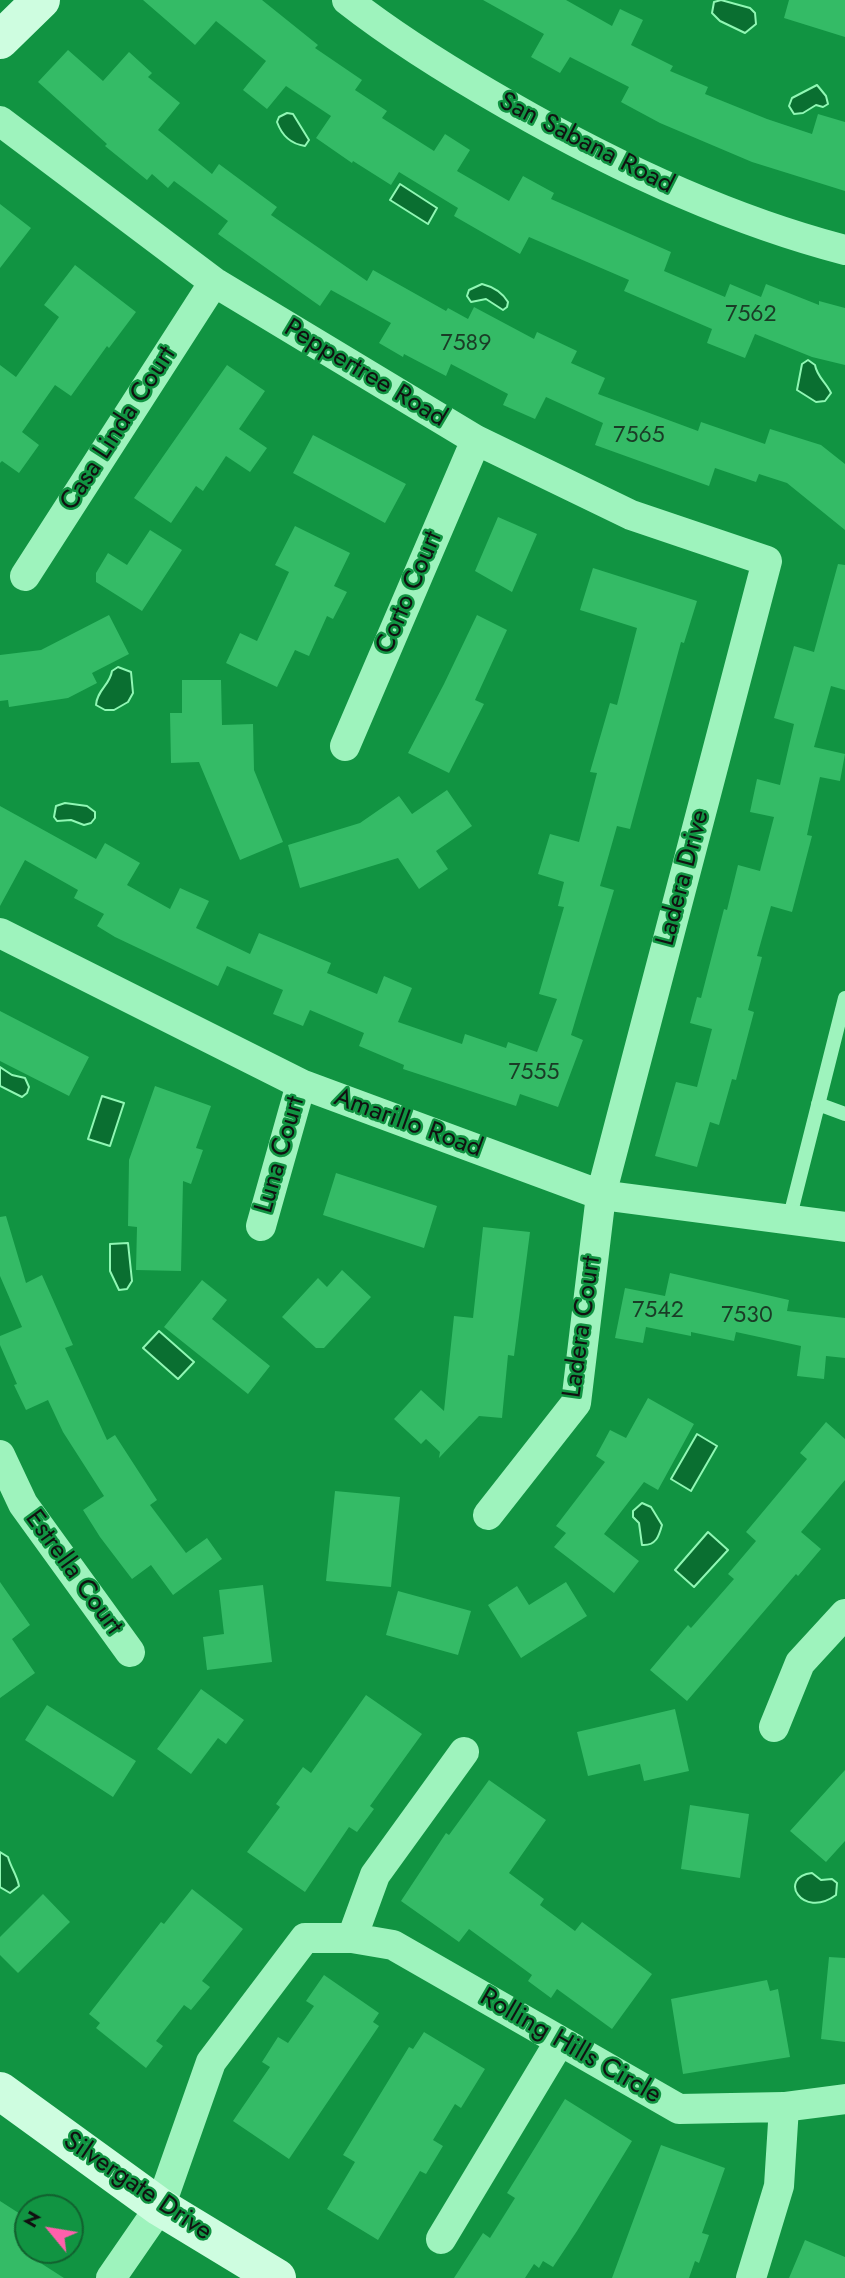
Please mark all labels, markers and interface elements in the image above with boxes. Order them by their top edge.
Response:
street label: San Sabana Road [493,86,679,202]
house number: 7562 [725,301,777,329]
street label: Peppertree Road [278,313,452,435]
house number: 7589 [441,330,491,358]
street label: Casa Linda Court [54,341,184,517]
house number: 7565 [613,422,665,450]
street label: Corto Court [370,527,450,659]
street label: Ladera Drive [651,807,717,949]
house number: 7555 [509,1059,559,1087]
street label: Amarillo Road [330,1083,486,1165]
street label: Luna Court [250,1093,312,1217]
street label: Ladera Court [558,1254,608,1400]
house number: 7542 [632,1297,684,1325]
house number: 7530 [721,1302,773,1330]
street label: Estrella Court [17,1505,129,1641]
street label: Rolling Hills Circle [474,1982,666,2112]
street label: Silvergate Drive [57,2126,217,2248]
north arrow [14,2194,84,2264]
text: N [17,2206,48,2233]

